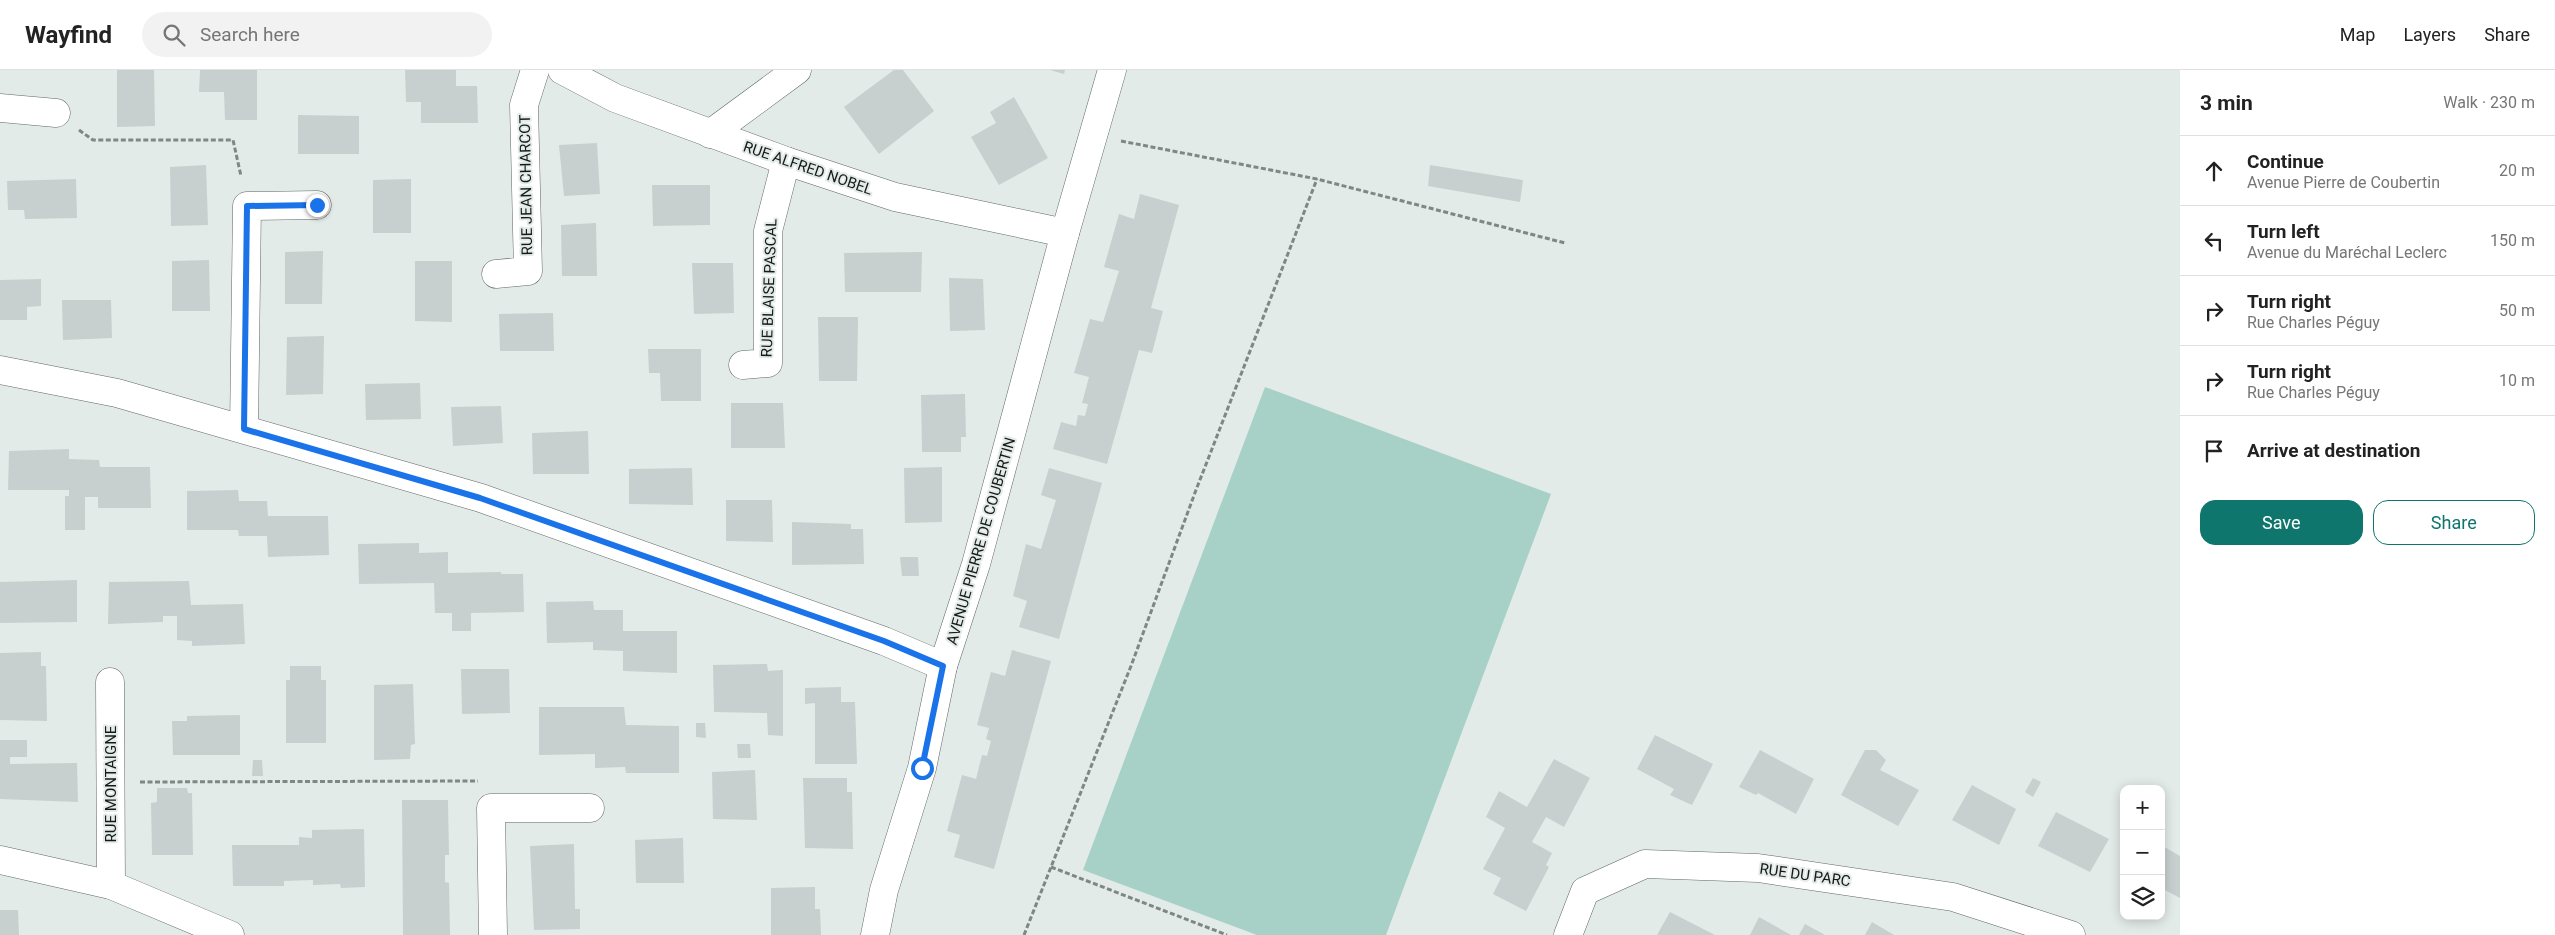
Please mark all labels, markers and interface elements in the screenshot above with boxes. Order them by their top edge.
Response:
search box [142,12,492,57]
text: Wayfind [25,21,112,49]
icon: search [160,21,188,49]
text: Search here [200,23,300,46]
text: Map [2340,24,2375,45]
text: Layers [2403,24,2456,45]
text: Share [2484,24,2530,45]
text: 3 min [2200,91,2253,115]
text: Walk · 230 m [2443,93,2535,112]
street label: RUE JEAN CHARCOT [516,114,536,255]
street label: RUE ALFRED NOBEL [741,137,875,199]
text: Continue [2247,150,2324,173]
icon: ahead [2200,157,2228,185]
text: 20 m [2499,161,2535,180]
text: Avenue Pierre de Coubertin [2247,173,2440,192]
route end [306,194,329,217]
street label: RUE BLAISE PASCAL [758,218,780,358]
text: Turn left [2247,220,2320,243]
icon: left [2200,227,2228,255]
text: 150 m [2490,231,2535,250]
text: Avenue du Maréchal Leclerc [2247,243,2447,262]
text: Turn right [2247,290,2331,313]
icon: right [2200,297,2228,325]
text: 50 m [2499,301,2535,320]
text: Rue Charles Péguy [2247,313,2380,332]
text: Turn right [2247,360,2331,383]
icon: right [2200,367,2228,395]
text: 10 m [2499,371,2535,390]
text: Rue Charles Péguy [2247,383,2380,402]
street label: AVENUE PIERRE DE COUBERTIN [943,435,1019,647]
icon: arrive [2200,437,2228,465]
text: Arrive at destination [2247,439,2420,462]
button: Save [2200,500,2363,545]
button: Share [2373,500,2535,545]
street label: RUE MONTAIGNE [102,725,120,842]
route start [911,757,934,780]
map controls [2120,785,2165,920]
button: + [2120,785,2165,830]
button: − [2120,830,2165,875]
street label: RUE DU PARC [1758,860,1852,890]
button: layers [2120,875,2165,920]

